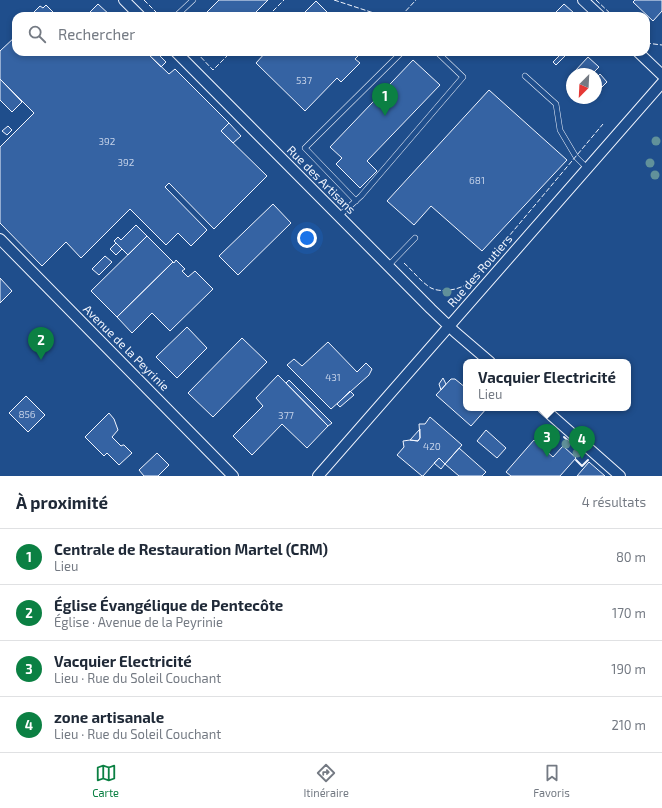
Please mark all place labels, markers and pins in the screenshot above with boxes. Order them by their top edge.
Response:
pin: 1 [372,83,398,116]
pin: 2 [28,327,54,360]
pin: 3 [534,424,560,457]
pin: 4 [569,426,595,459]

